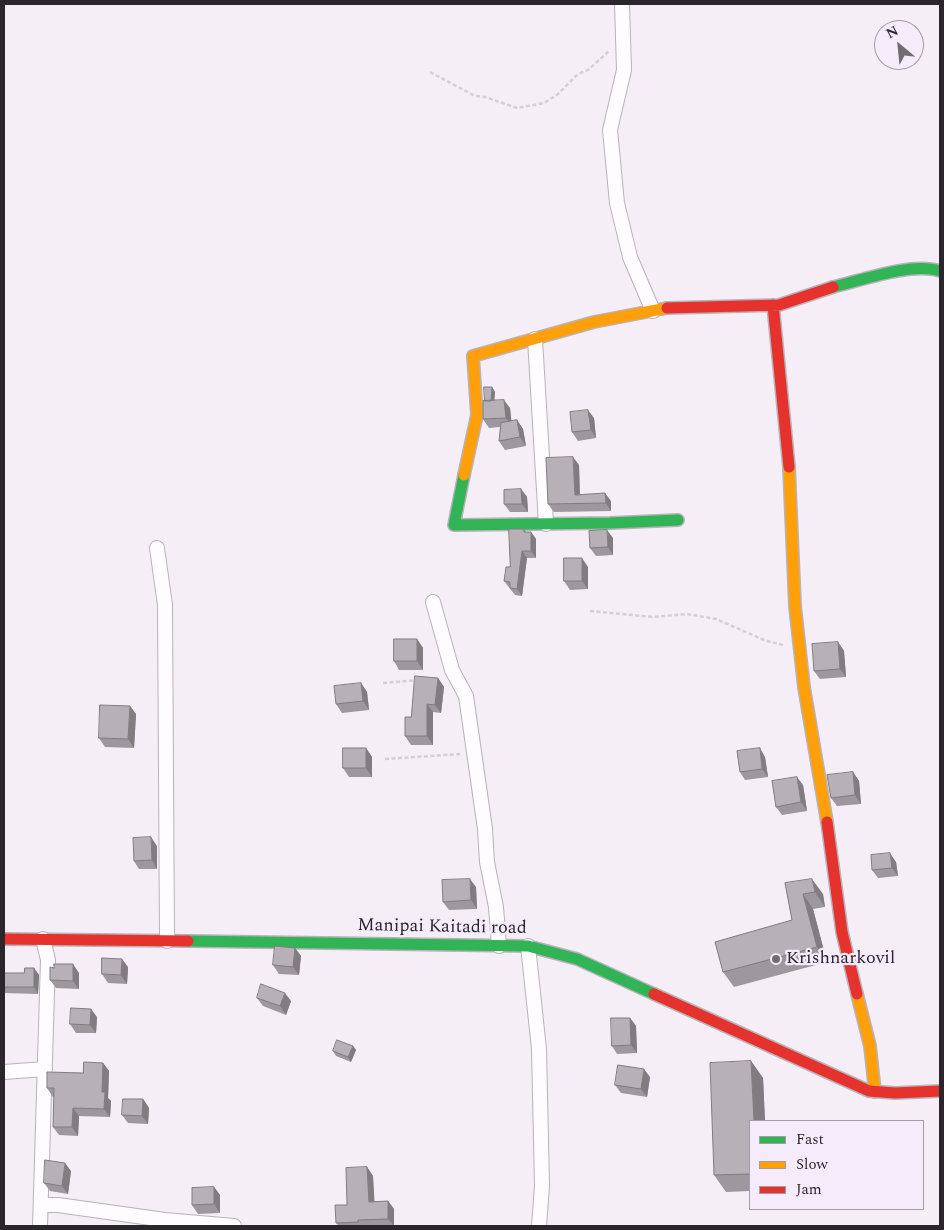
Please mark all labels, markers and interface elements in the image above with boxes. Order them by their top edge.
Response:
north arrow [874,20,924,70]
text: N [882,20,902,44]
street label: Manipai Kaitadi road [357,916,527,940]
place label: Krishnarkovil [786,948,895,970]
marker: Krishnarkovil [770,953,782,965]
legend [749,1120,924,1210]
text: Fast [796,1128,824,1151]
text: Slow [796,1153,828,1176]
text: Jam [796,1178,822,1201]

